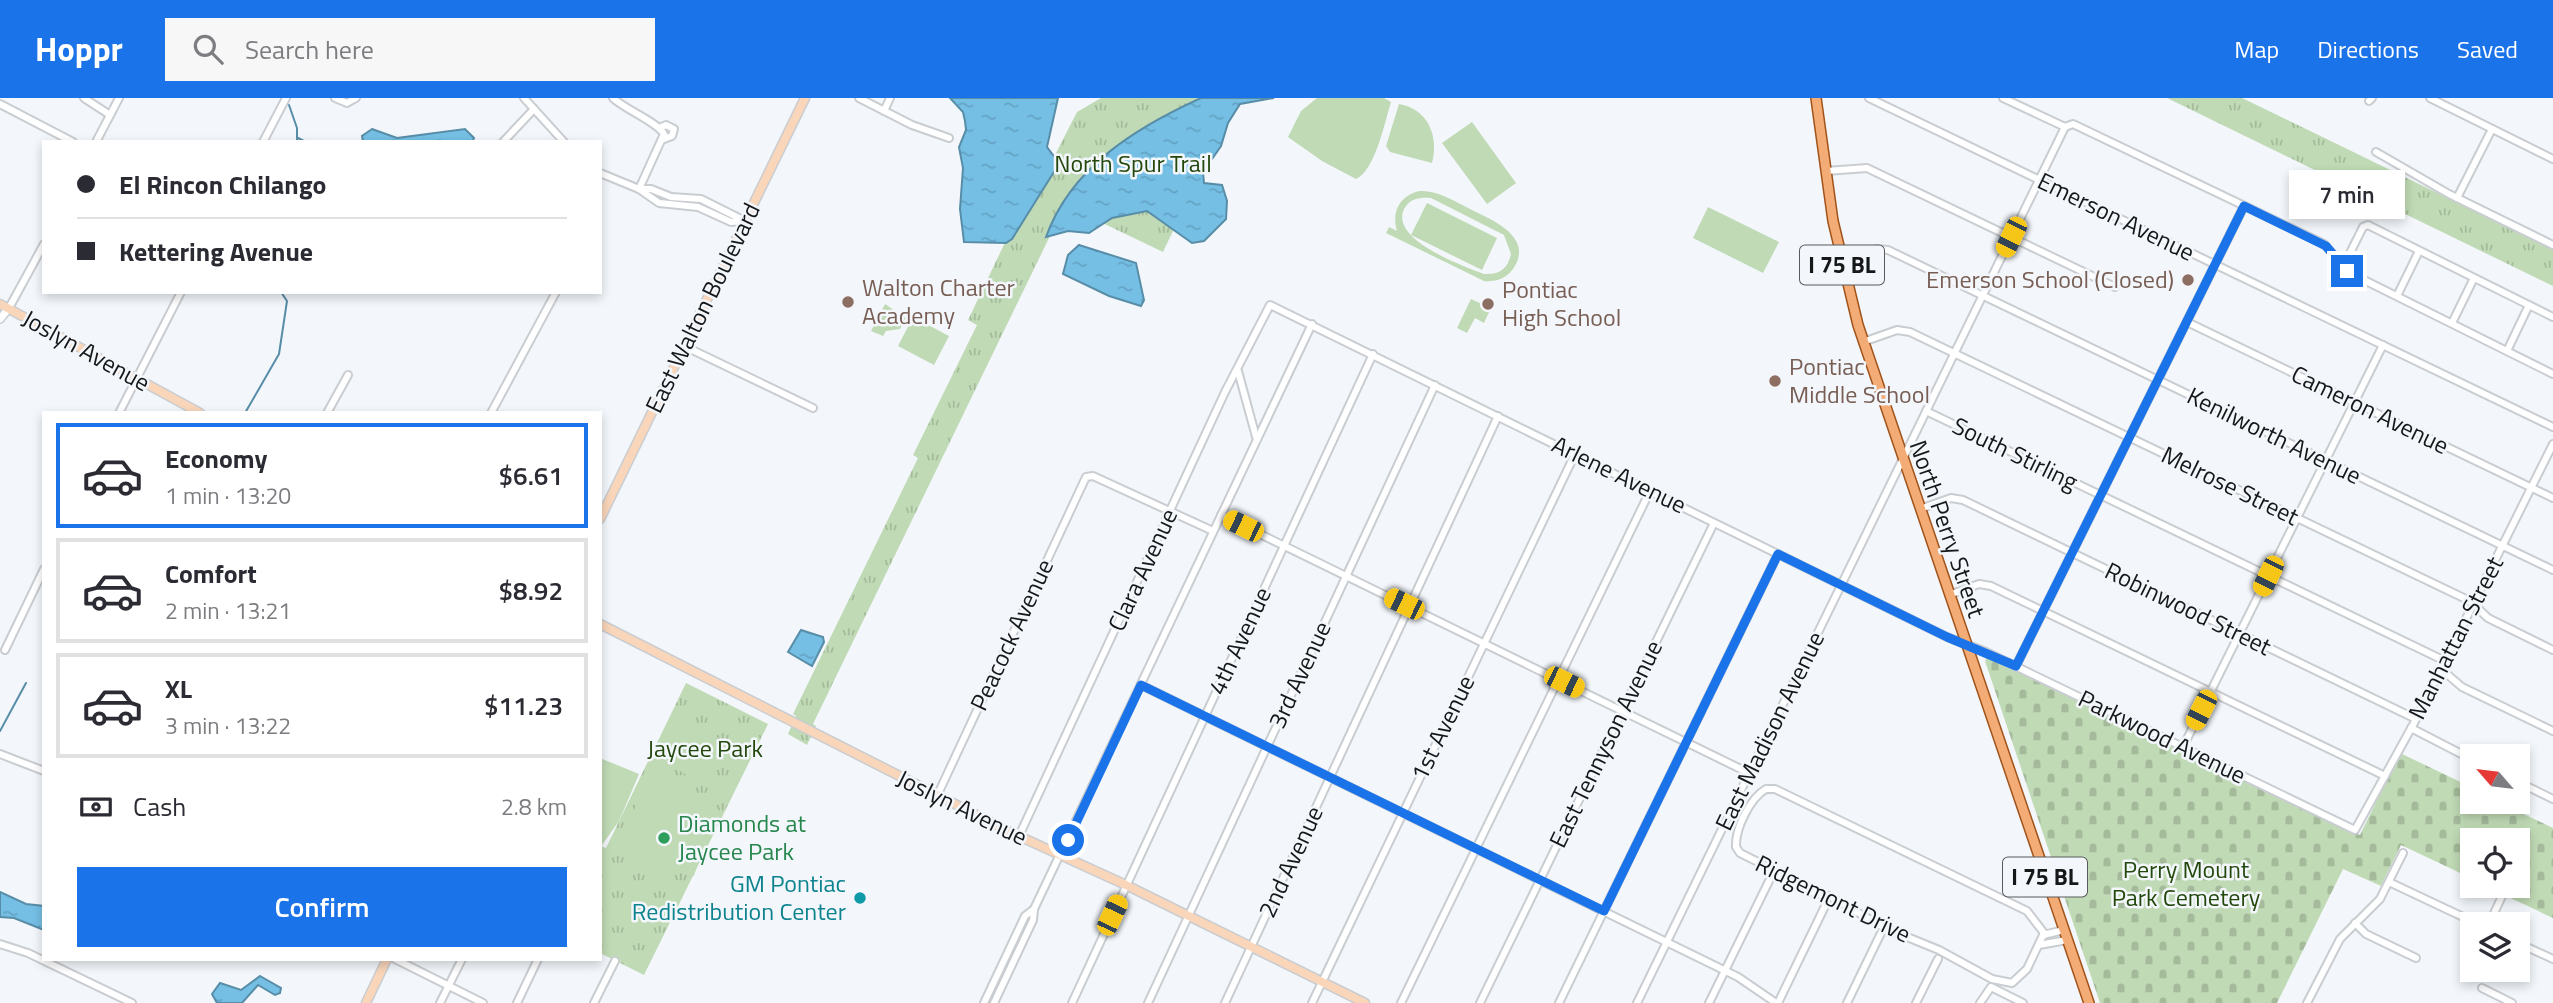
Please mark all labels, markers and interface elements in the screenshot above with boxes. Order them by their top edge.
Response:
search box [165,18,655,81]
text: Hoppr [35,24,123,74]
icon: search [189,30,227,68]
text: Search here [245,30,374,69]
text: Map [2234,31,2279,67]
text: Directions [2317,31,2419,67]
text: Saved [2457,31,2518,67]
park label: North Spur Trail [1054,145,1212,181]
street label: Emerson Avenue [2032,162,2201,270]
text: El Rincon Chilango [119,165,326,204]
callout: 7 min [2289,170,2405,218]
text: 7 min [2319,177,2375,212]
street label: East Walton Boulevard [636,196,769,419]
car [1993,214,2030,260]
text: Kettering Avenue [119,232,313,271]
road number: I 75 BL [1800,246,1884,284]
route end [2331,255,2363,287]
place label: Emerson School (Closed) [1926,261,2174,297]
place label: Walton Charter Academy [862,269,1015,333]
place label: Pontiac High School [1502,271,1621,335]
marker: Emerson School (Closed) [2180,272,2196,288]
marker: Walton Charter Academy [840,294,856,310]
marker: Pontiac High School [1480,296,1496,312]
street label: Joslyn Avenue [16,300,157,400]
place label: Pontiac Middle School [1789,348,1930,412]
street label: Cameron Avenue [2286,355,2455,463]
marker: Pontiac Middle School [1767,373,1783,389]
street label: Kenilworth Avenue [2181,377,2368,493]
street label: South Stirling [1947,407,2084,499]
street label: Arlene Avenue [1546,426,1693,522]
street label: North Perry Street [1901,435,1995,623]
street label: Melrose Street [2156,436,2306,534]
text: Economy [165,439,267,478]
icon: car [81,444,144,507]
text: $6.61 [499,456,563,495]
text: 1 min · 13:20 [165,478,291,513]
street label: Clara Avenue [1098,502,1186,637]
car [1220,507,1267,545]
street label: Manhattan Street [2398,549,2512,725]
street label: Robinwood Street [2099,552,2278,664]
street label: Peacock Avenue [960,553,1062,716]
car [2250,553,2287,599]
text: Comfort [165,554,257,593]
icon: car [81,559,144,622]
text: $8.92 [499,571,563,610]
street label: 4th Avenue [1198,581,1280,700]
car [1381,585,1428,623]
text: 2 min · 13:21 [165,593,291,628]
street label: 3rd Avenue [1259,615,1340,734]
street label: East Madison Avenue [1705,625,1833,836]
street label: East Tennyson Avenue [1539,634,1671,853]
car [1541,663,1588,701]
text: XL [165,669,192,708]
street label: 1st Avenue [1401,669,1483,786]
icon: car [81,674,144,737]
street label: Parkwood Avenue [2073,680,2252,792]
text: $11.23 [484,686,563,725]
car [2183,687,2220,733]
text: 3 min · 13:22 [165,708,291,743]
park label: Jaycee Park [647,730,763,766]
north arrow [2460,744,2530,814]
map controls [2460,744,2530,982]
street label: Joslyn Avenue [891,760,1034,854]
text: Cash [133,787,186,826]
icon: cash [77,788,115,826]
text: 2.8 km [501,789,567,824]
street label: 2nd Avenue [1249,800,1332,923]
place label: Diamonds at Jaycee Park [678,805,807,869]
route start [1052,824,1084,856]
button: locate [2460,828,2530,898]
marker: Diamonds at Jaycee Park [656,830,672,846]
street label: Ridgemont Drive [1750,845,1917,951]
park label: Perry Mount Park Cemetery [2112,851,2261,915]
road number: I 75 BL [2003,858,2087,897]
place label: GM Pontiac Redistribution Center [632,865,846,929]
button: Confirm [77,867,567,947]
marker: GM Pontiac Redistribution Center [852,890,868,906]
car [1094,892,1131,938]
button: layers [2460,912,2530,982]

